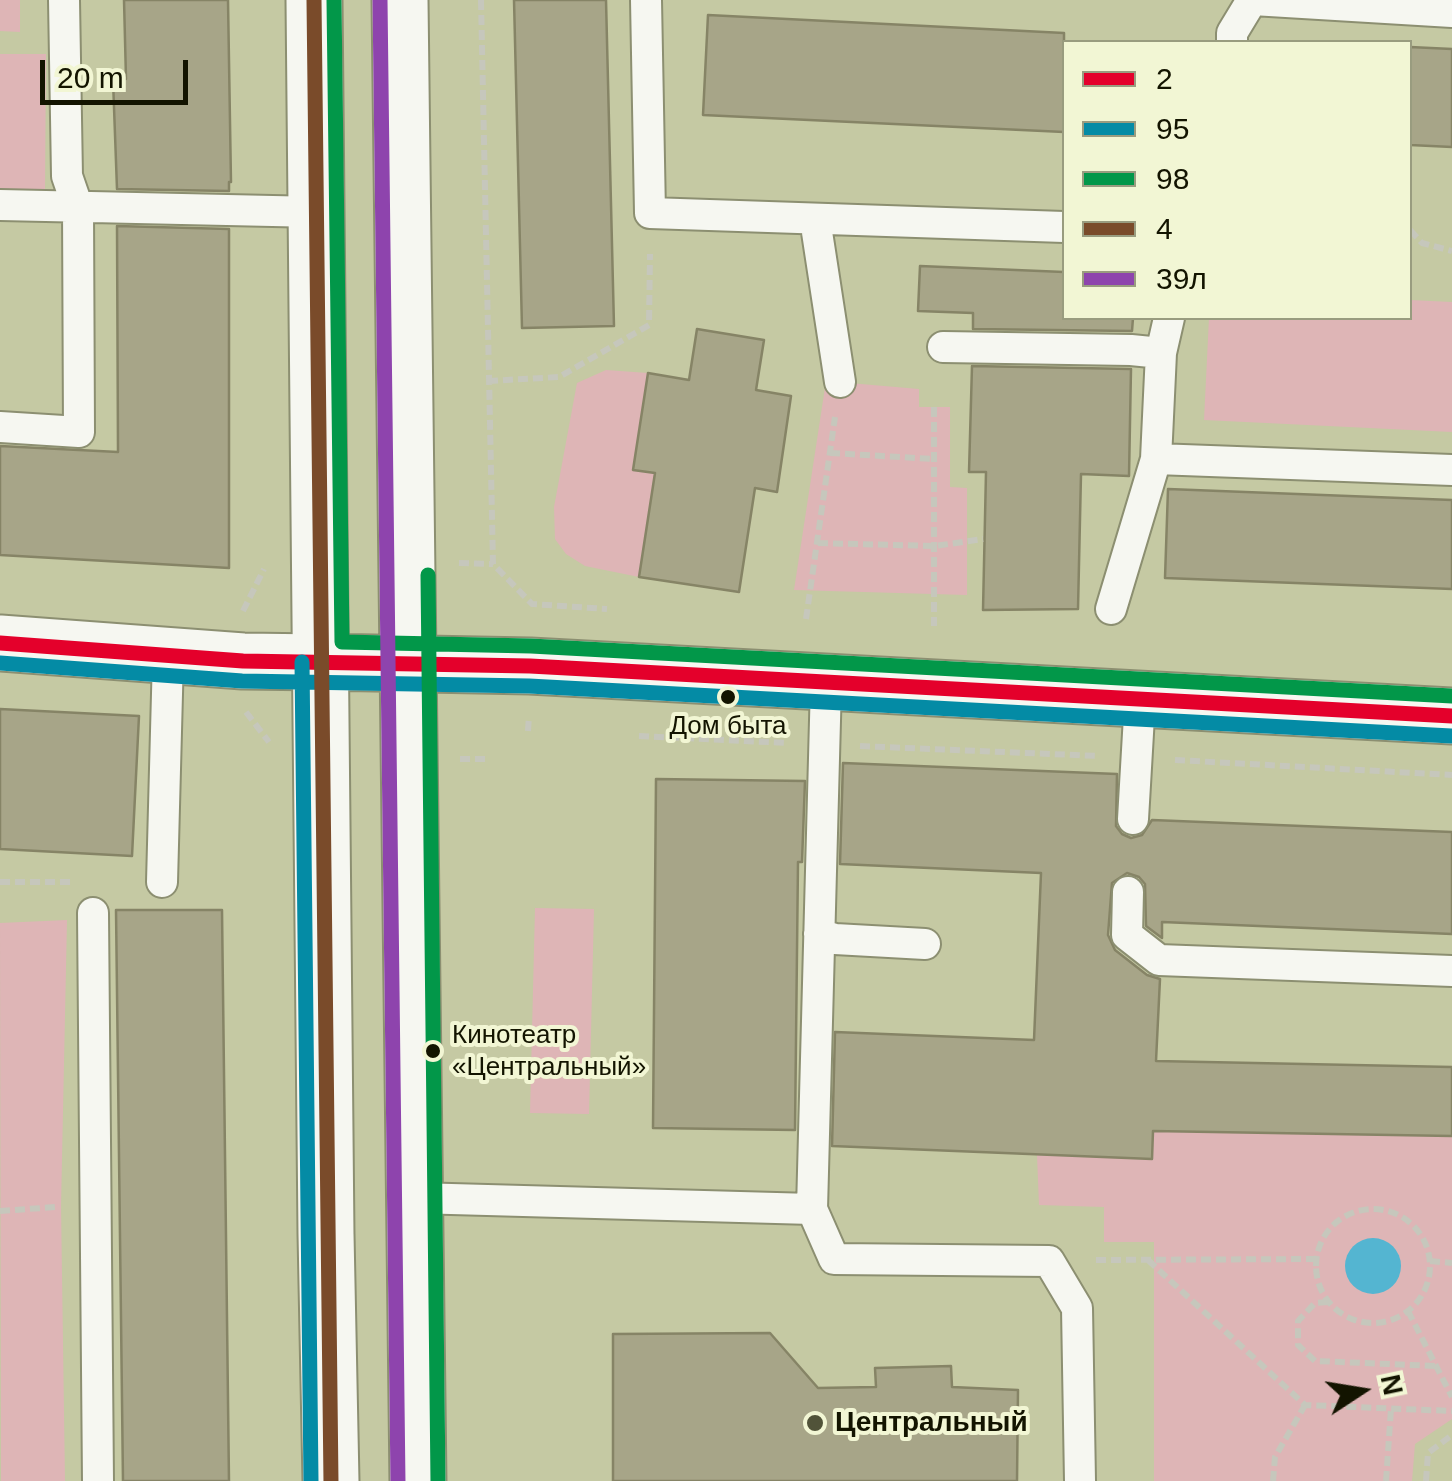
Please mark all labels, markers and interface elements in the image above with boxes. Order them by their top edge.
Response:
scale bar [45,40,192,102]
legend [1062,40,1412,320]
text: 20 m [57,61,124,94]
text: 2 [1156,62,1173,95]
text: 95 [1156,112,1189,145]
text: 98 [1156,162,1189,195]
text: 4 [1156,212,1173,245]
text: 39л [1156,262,1207,295]
marker: Дом быта [718,687,738,707]
place label: Дом быта [669,711,787,743]
place label: Кинотеатр «Центральный» [452,1020,646,1082]
marker: Кинотеатр «Центральный» [423,1041,443,1061]
north arrow [1312,1341,1412,1441]
text: N [1375,1372,1409,1398]
place label: Центральный [835,1406,1028,1440]
marker: Центральный [804,1412,826,1434]

